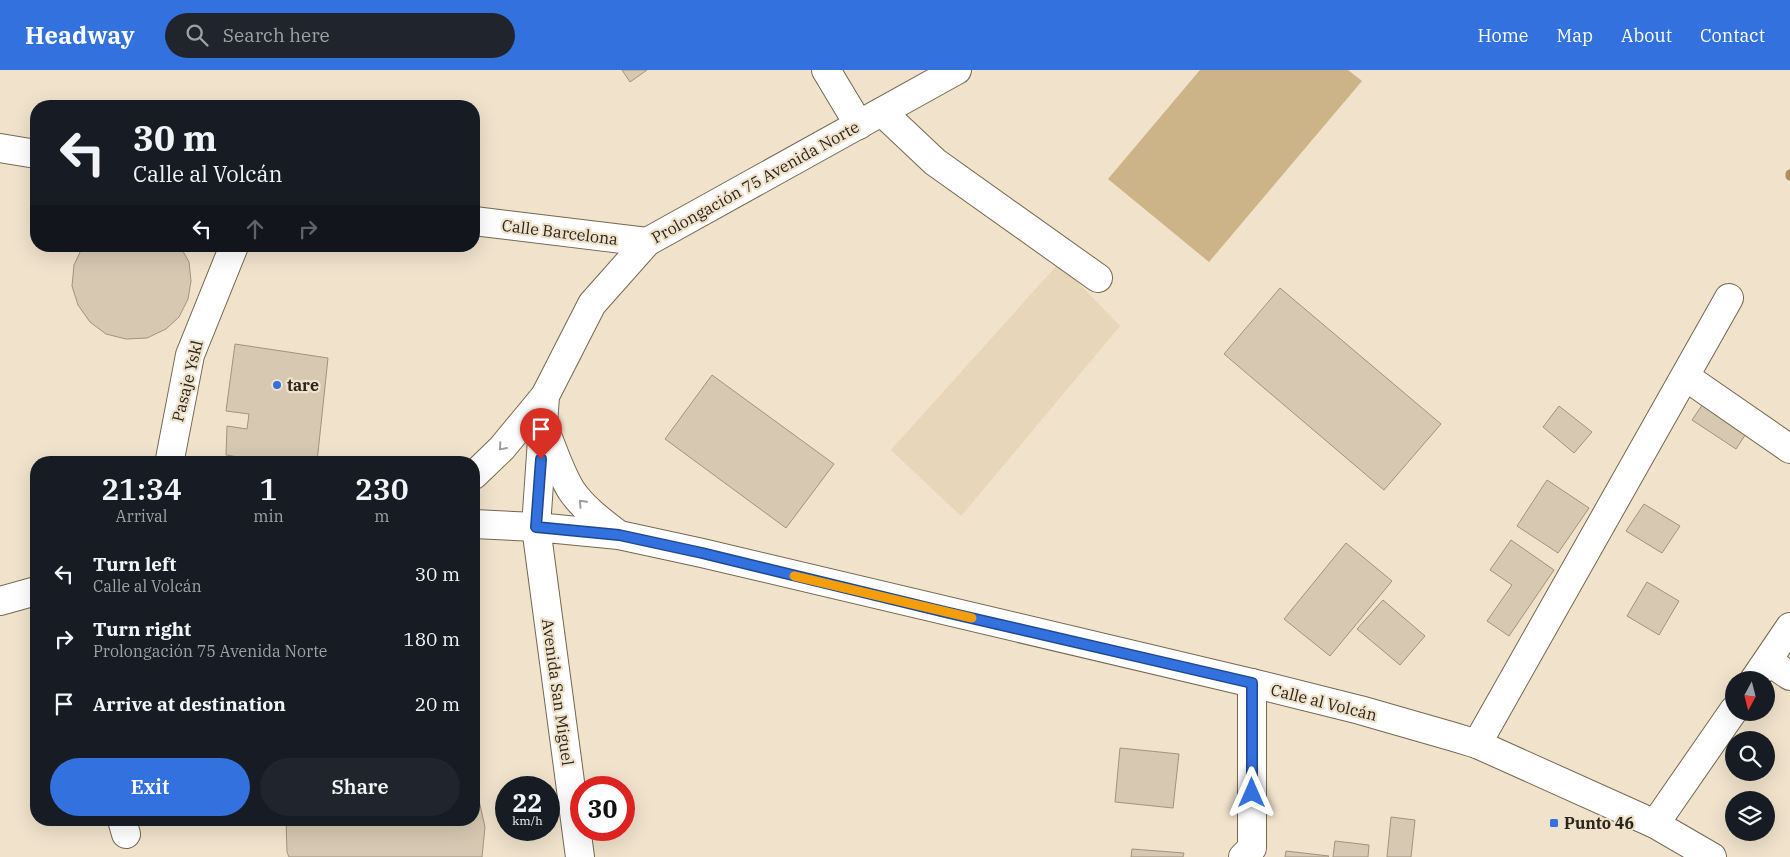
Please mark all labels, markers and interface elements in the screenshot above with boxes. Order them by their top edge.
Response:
search box [165,13,515,58]
text: Headway [25,19,135,51]
icon: search [183,21,211,49]
text: Search here [223,23,330,47]
text: Home [1477,24,1529,47]
text: Map [1557,24,1593,47]
text: About [1621,24,1672,47]
text: Contact [1700,24,1765,47]
text: 30 m [133,115,217,161]
street label: Prolongación 75 Avenida Norte [648,116,862,248]
icon: left [50,120,115,185]
text: Calle al Volcán [133,159,283,188]
icon: left [188,215,216,243]
icon: ahead [241,215,269,243]
icon: right [294,215,322,243]
street label: Calle Barcelona [501,215,619,249]
street label: Pasaje Yskl [167,338,207,424]
place label: tare [287,375,319,395]
marker: tare [271,379,283,391]
pin [520,408,562,459]
icon: arrive [527,415,555,443]
one-way arrow [499,441,508,450]
text: 21:34 [101,469,182,508]
text: 1 [259,469,277,508]
text: 230 [355,469,409,508]
one-way arrow [579,499,588,508]
text: Arrival [116,506,168,526]
text: min [253,506,284,526]
text: m [374,506,389,526]
text: Turn left [93,552,176,576]
icon: left [50,560,78,588]
text: 30 m [415,562,460,586]
text: Calle al Volcán [93,576,202,596]
text: Turn right [93,617,191,641]
street label: Avenida San Miguel [538,617,578,767]
icon: right [50,625,78,653]
text: 180 m [403,627,460,651]
text: Prolongación 75 Avenida Norte [93,641,327,661]
north arrow [1725,671,1775,721]
map controls [1725,671,1775,841]
street label: Calle al Volcán [1269,679,1379,725]
icon: arrive [50,690,78,718]
text: Arrive at destination [93,692,286,716]
text: 20 m [415,692,460,716]
button: search [1725,731,1775,781]
button: Exit [50,758,250,816]
button: Share [260,758,460,816]
position arrow [1225,766,1277,818]
speed limit sign: 30 [570,776,635,841]
text: 22 [512,786,543,819]
button: layers [1725,791,1775,841]
text: km/h [512,813,543,828]
place label: Punto 46 [1564,813,1634,833]
marker: Punto 46 [1548,817,1560,829]

